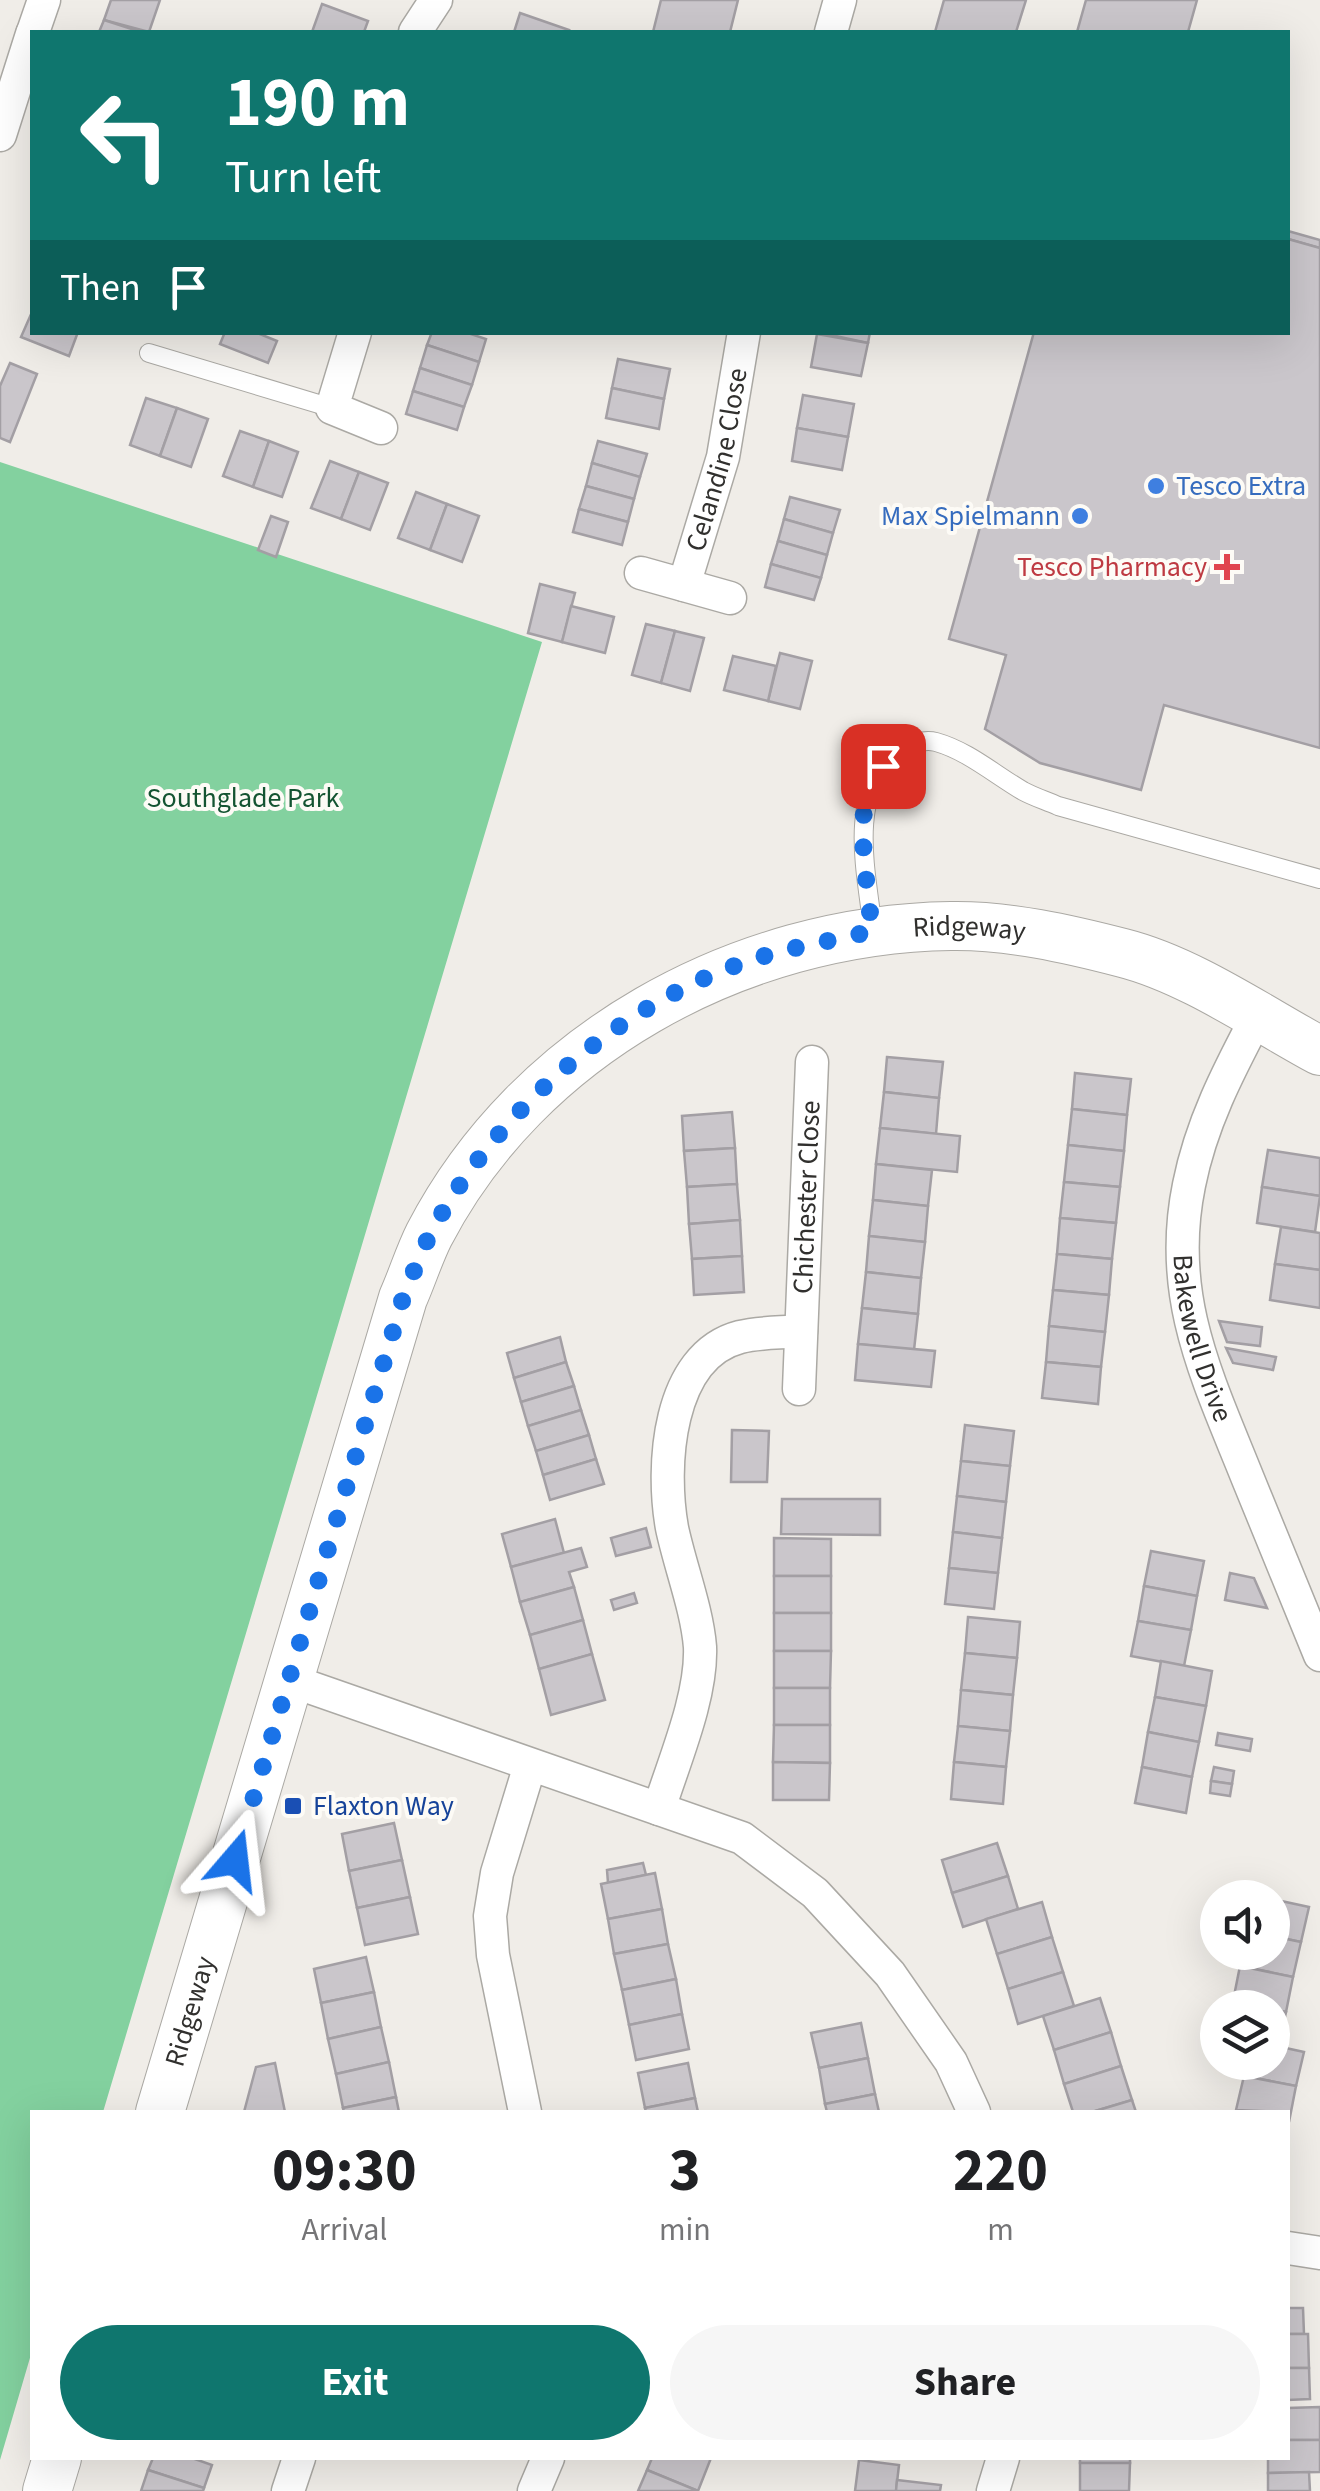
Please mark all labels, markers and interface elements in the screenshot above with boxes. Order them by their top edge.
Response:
text: 190 m [225,53,410,153]
icon: left [60,70,190,200]
text: Turn left [225,146,381,210]
icon: arrive [161,260,216,315]
text: Then [60,261,141,315]
street label: Celandine Close [675,365,758,556]
place label: Tesco Extra [1176,466,1306,506]
marker: Tesco Extra [1145,475,1167,497]
place label: Max Spielmann [881,496,1060,536]
marker: Max Spielmann [1069,505,1091,527]
place label: Tesco Pharmacy [1017,547,1207,587]
marker: Tesco Pharmacy [1216,556,1238,578]
pin [841,724,926,809]
icon: arrive [856,739,911,794]
park label: Southglade Park [147,778,340,818]
street label: Ridgeway [911,906,1028,952]
street label: Chichester Close [783,1100,830,1295]
street label: Bakewell Drive [1162,1253,1243,1428]
place label: Flaxton Way [313,1786,454,1826]
marker: Flaxton Way [282,1795,304,1817]
position arrow [183,1808,287,1912]
map controls [1200,1880,1290,2080]
button: sound [1200,1880,1290,1970]
street label: Ridgeway [155,1951,225,2071]
button: layers [1200,1990,1290,2080]
text: 09:30 [272,2129,417,2214]
text: 3 [669,2129,701,2214]
text: 220 [953,2129,1048,2214]
text: Arrival [301,2207,387,2253]
text: min [659,2207,711,2253]
text: m [987,2207,1014,2253]
button: Exit [60,2325,650,2440]
button: Share [670,2325,1260,2440]

